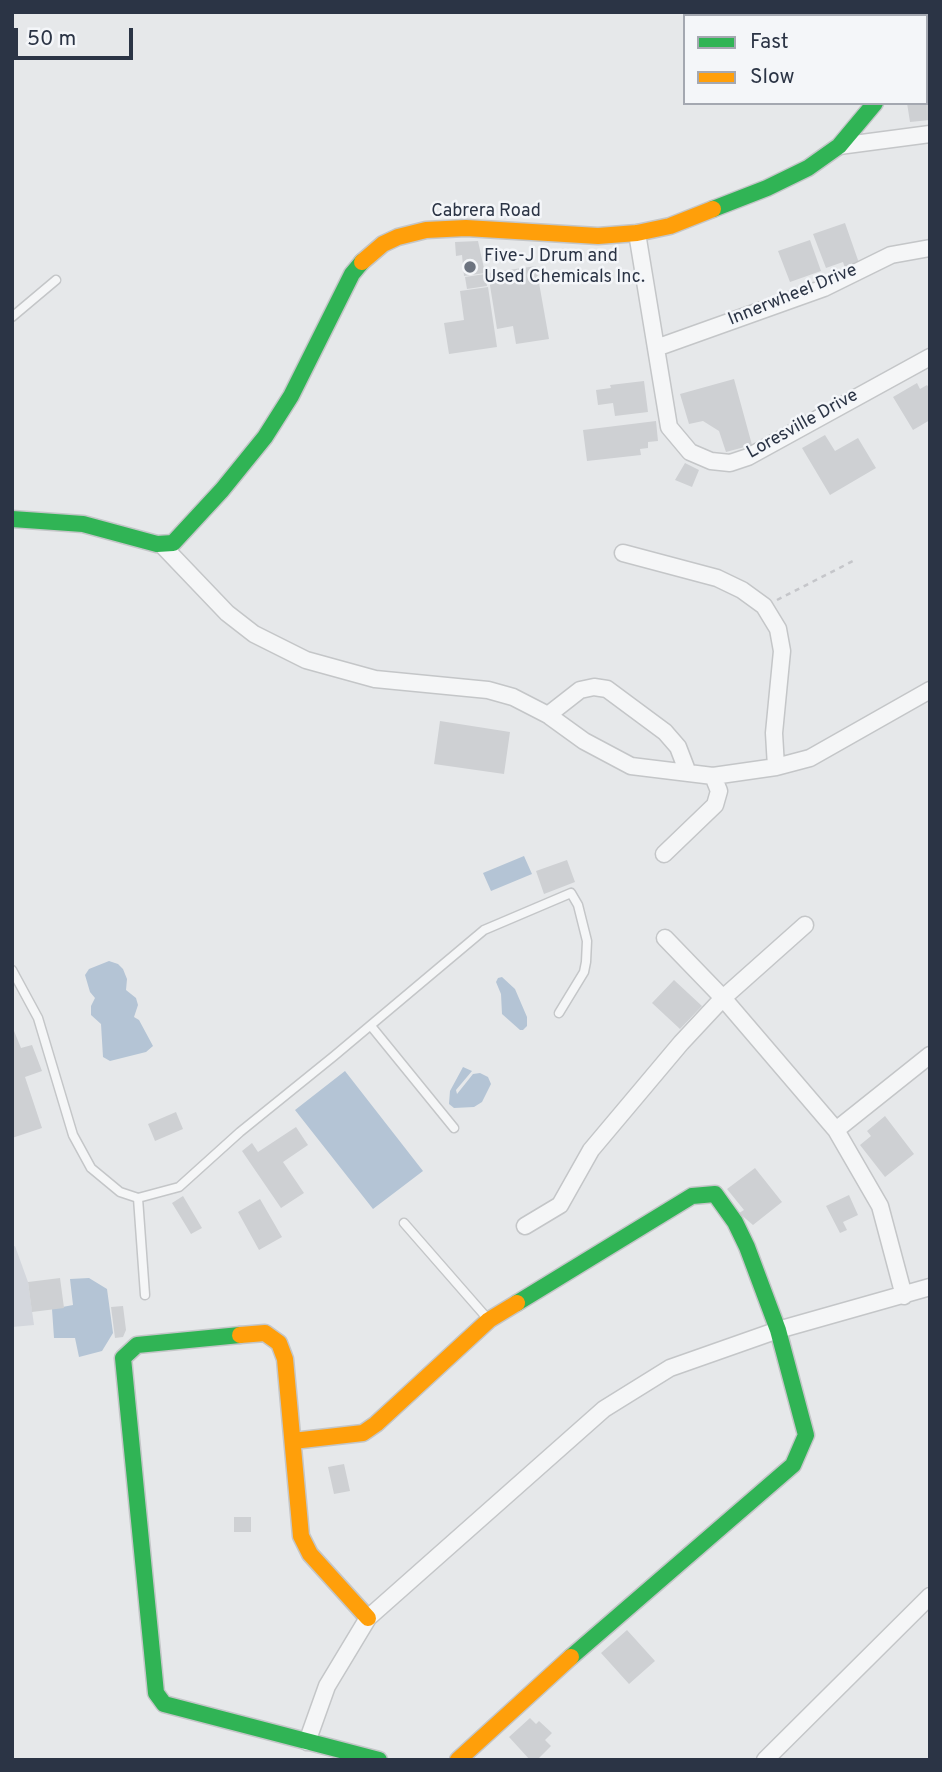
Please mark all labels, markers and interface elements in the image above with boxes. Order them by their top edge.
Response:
scale bar [18,14,136,58]
legend [683,14,928,105]
text: 50 m [27,26,76,53]
text: Fast [750,29,789,56]
text: Slow [750,64,795,91]
street label: Cabrera Road [431,201,541,223]
place label: Five-J Drum and Used Chemicals Inc. [484,246,645,288]
marker: Five-J Drum and Used Chemicals Inc. [462,259,478,275]
street label: Innerwheel Drive [725,260,861,332]
street label: Loresville Drive [744,386,862,464]

